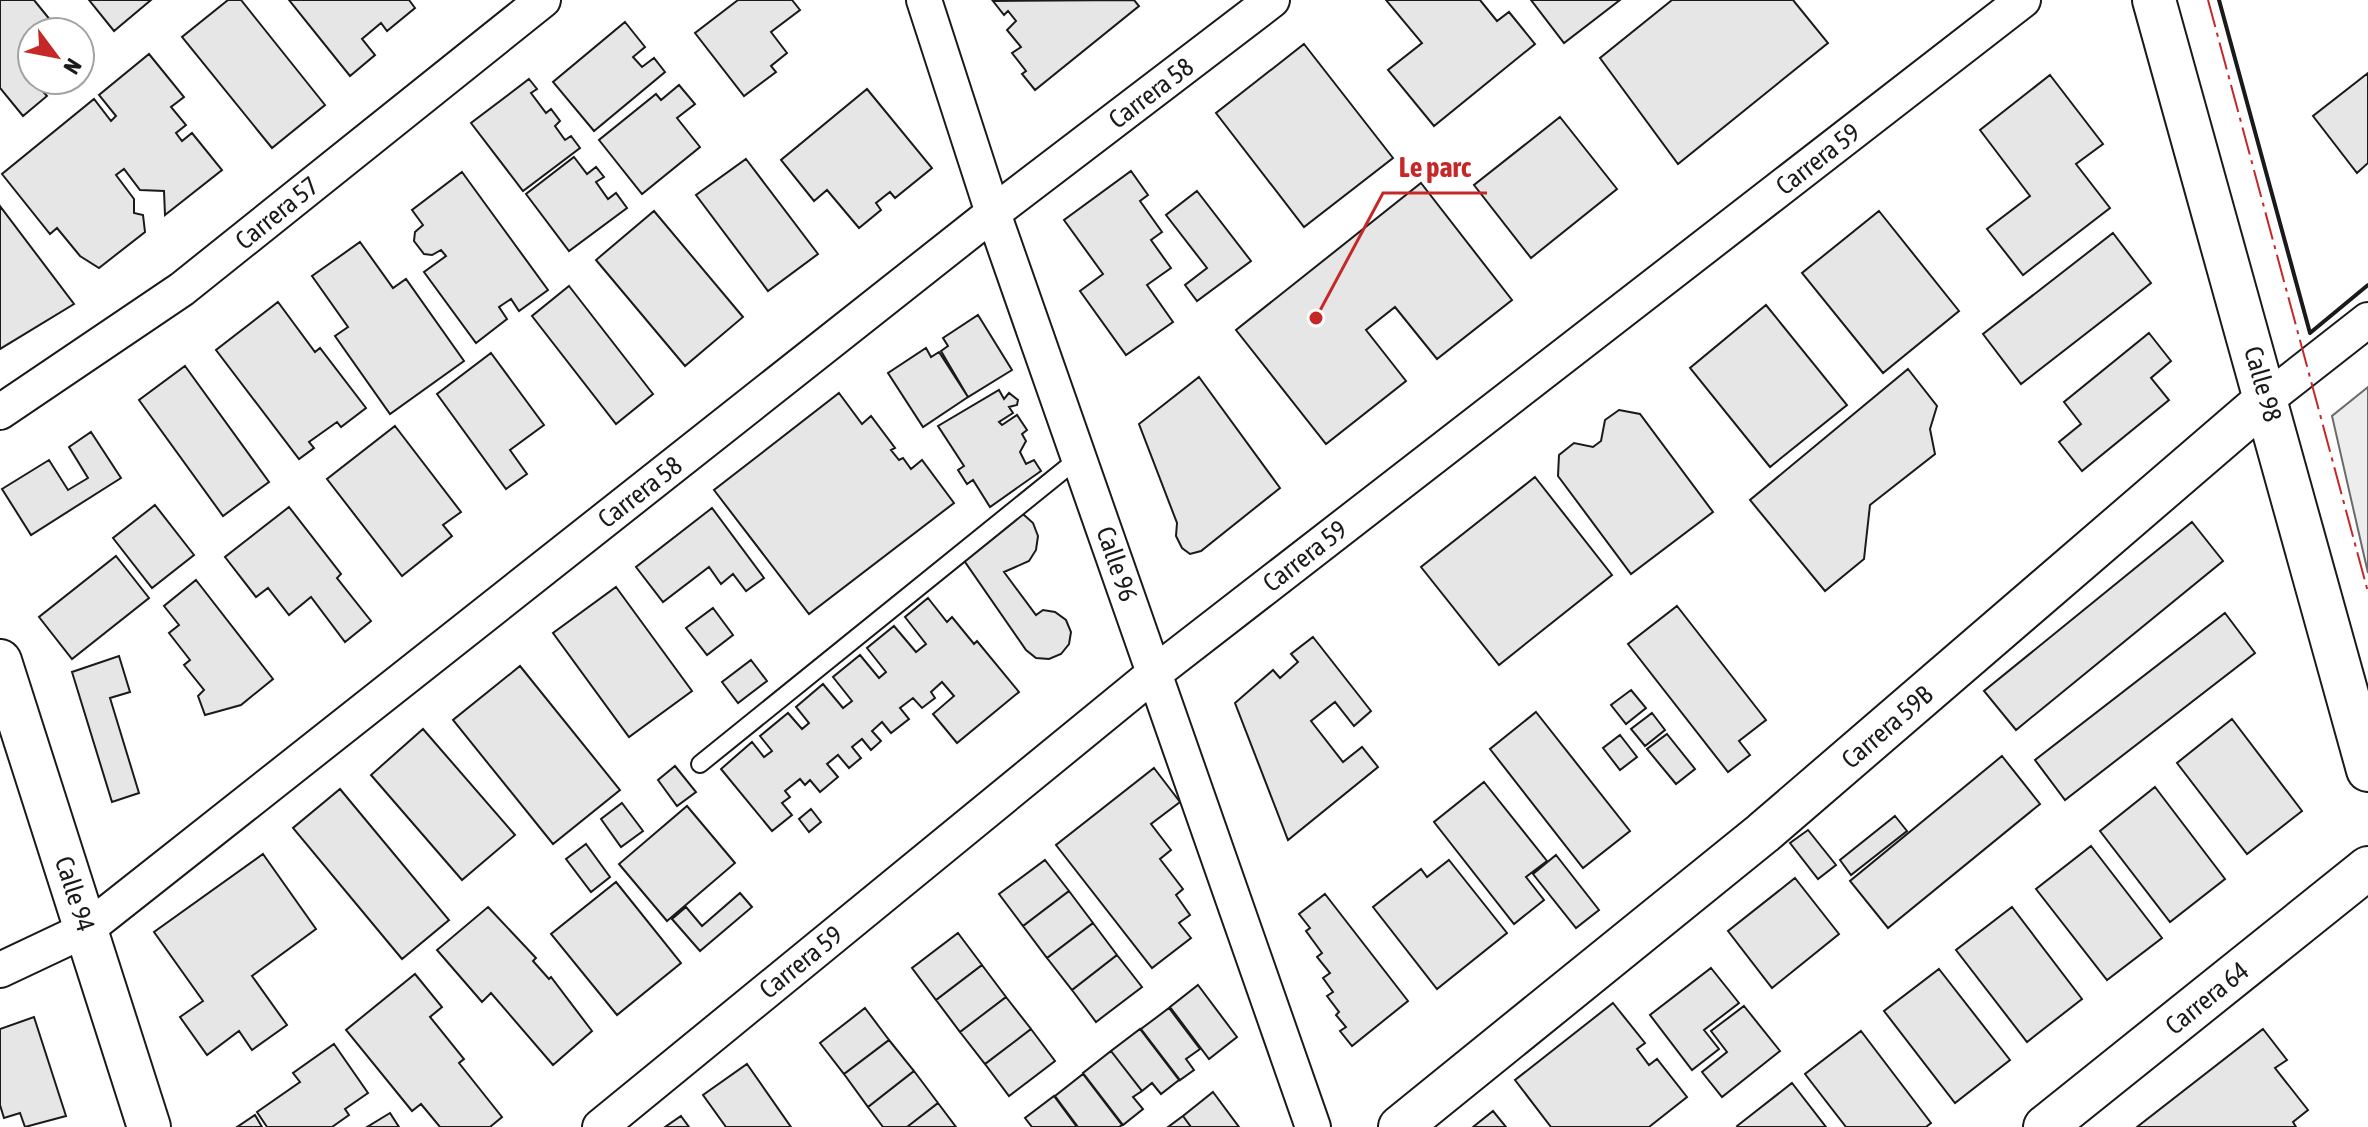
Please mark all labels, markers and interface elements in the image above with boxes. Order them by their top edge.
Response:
north arrow [16,16,96,96]
street label: Carrera 58 [1103,51,1199,135]
text: N [58,54,87,79]
street label: Carrera 59 [1770,117,1866,201]
callout: Le parc [1383,141,1487,193]
text: Le parc [1399,151,1472,183]
street label: Carrera 57 [229,170,325,256]
street label: Calle 98 [2238,343,2288,425]
street label: Carrera 58 [592,450,688,534]
street label: Carrera 59 [1257,514,1353,598]
street label: Calle 96 [1090,523,1144,605]
street label: Carrera 59B [1835,679,1939,775]
street label: Calle 94 [49,853,101,935]
street label: Carrera 59 [753,919,849,1005]
street label: Carrera 64 [2159,955,2255,1041]

